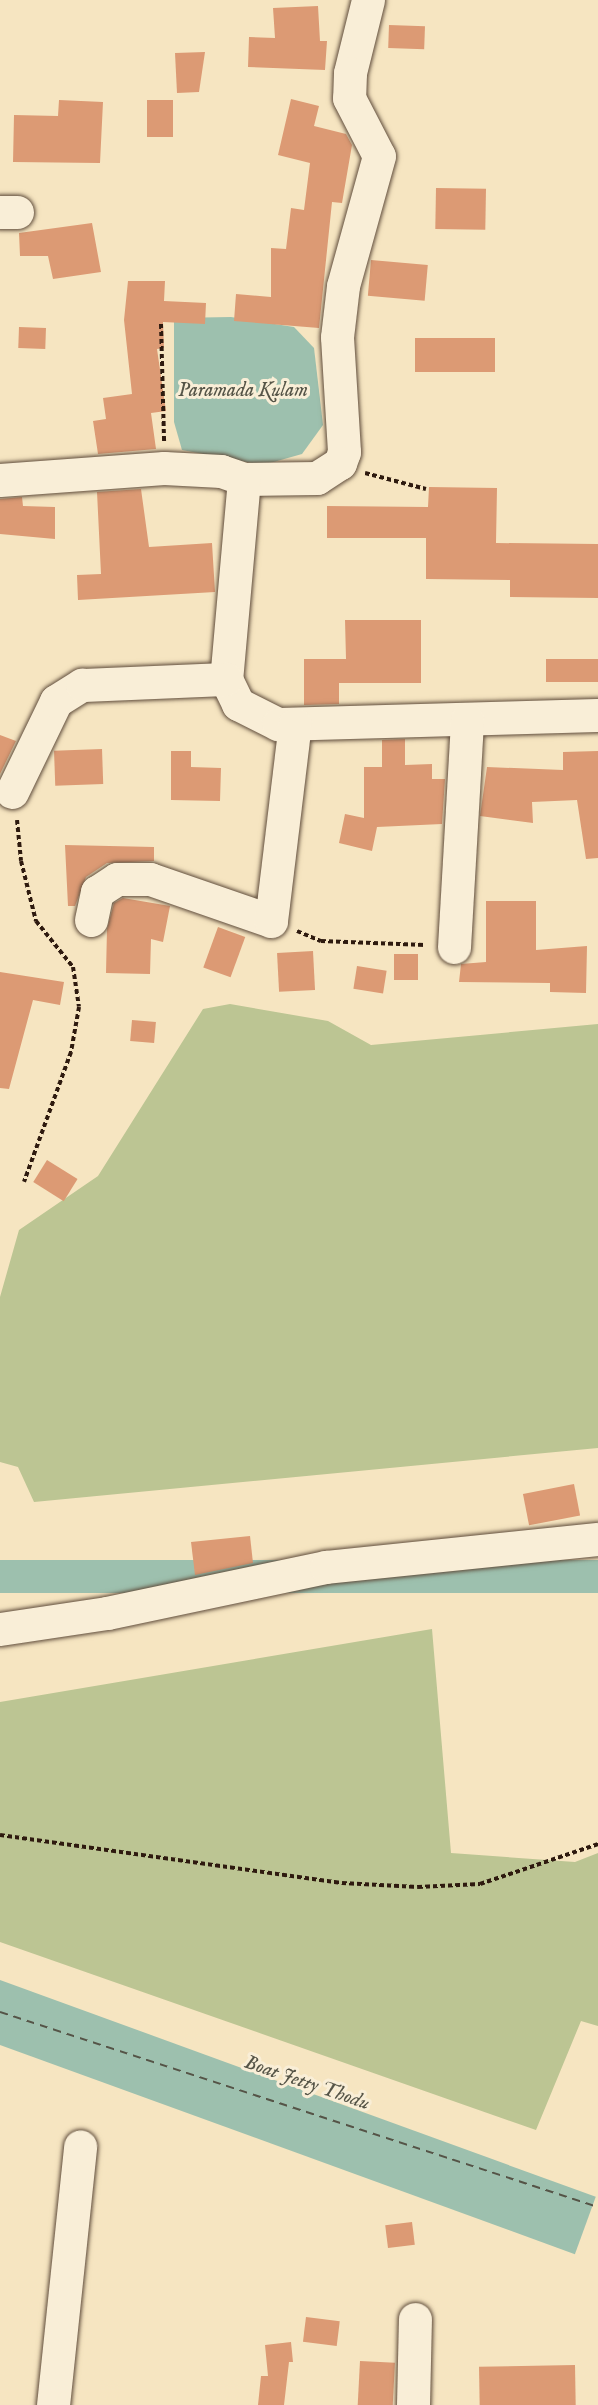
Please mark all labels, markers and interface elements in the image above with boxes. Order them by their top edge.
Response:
water label: Paramada Kulam [178,378,308,402]
water label: Boat Jetty Thodu [241,2050,373,2116]

